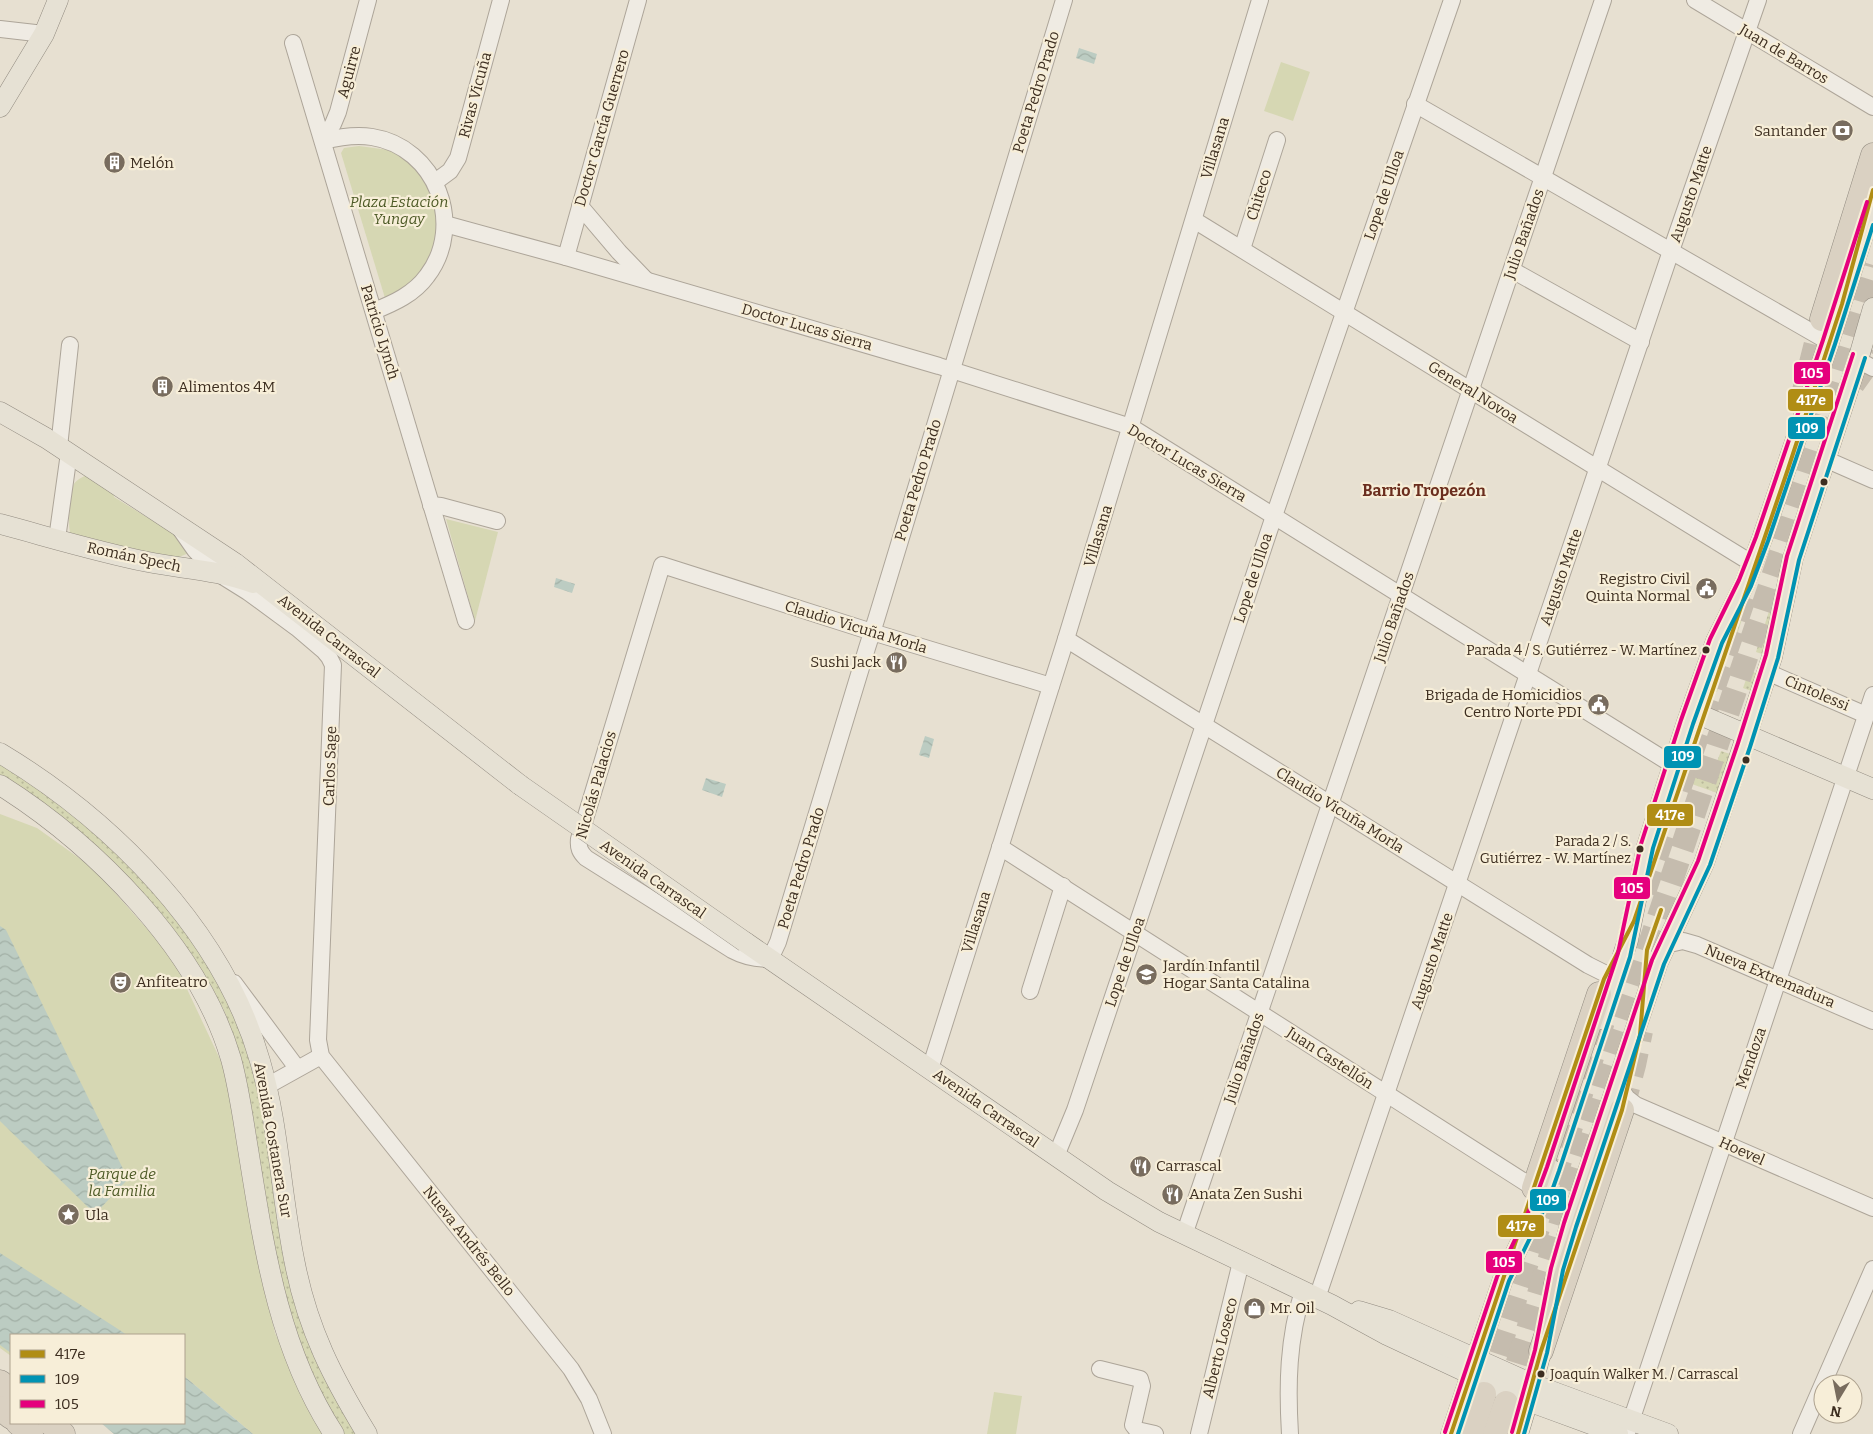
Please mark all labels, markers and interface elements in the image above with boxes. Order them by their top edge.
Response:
street label: Juan de Barros [1735,20,1832,88]
street label: Poeta Pedro Prado [1009,29,1063,155]
street label: Aguirre [333,44,365,100]
street label: Doctor García Guerrero [571,47,633,209]
street label: Rivas Vicuña [455,50,495,140]
street label: Villasana [1197,115,1233,181]
bank icon: Santander [1831,119,1855,143]
place label: Santander [1754,122,1827,140]
street label: Augusto Matte [1666,143,1716,245]
street label: Lope de Ulloa [1360,148,1408,242]
building icon: Melón [102,151,126,175]
place label: Melón [130,154,174,172]
street label: Chiteco [1243,167,1275,223]
street label: Julio Bañados [1500,186,1548,283]
park label: Plaza Estación Yungay [350,193,448,228]
street label: Patricio Lynch [357,282,403,382]
street label: Doctor Lucas Sierra [739,300,875,354]
street label: General Novoa [1425,357,1521,427]
line badge: 105 [1793,361,1831,385]
text: 105 [1801,365,1824,382]
building icon: Alimentos 4M [150,375,174,399]
place label: Alimentos 4M [178,378,275,396]
line badge: 417e [1787,388,1834,412]
text: 417e [1796,392,1826,409]
line badge: 109 [1787,416,1826,440]
street label: Poeta Pedro Prado [891,417,945,543]
street label: Doctor Lucas Sierra [1124,420,1250,506]
text: 109 [1795,420,1819,437]
unlabelled marker [1819,477,1829,487]
district label: Barrio Tropezón [1362,481,1486,500]
street label: Villasana [1080,503,1116,569]
street label: Augusto Matte [1536,526,1586,628]
street label: Lope de Ulloa [1230,531,1276,625]
street label: Román Spech [85,538,183,576]
street label: Julio Bañados [1370,569,1418,666]
place label: Registro Civil Quinta Normal [1586,570,1690,605]
public building icon: Registro Civil Quinta Normal [1694,576,1718,600]
street label: Avenida Carrascal [274,590,384,682]
street label: Claudio Vicuña Morla [783,597,929,657]
place label: Parada 4 / S. Gutiérrez - W. Martínez [1466,642,1697,659]
marker: Parada 4 / S. Gutiérrez - W. Martínez [1701,645,1711,655]
restaurant icon: Sushi Jack [885,650,909,674]
place label: Sushi Jack [810,653,881,671]
street label: Cintolessi [1782,671,1852,715]
place label: Brigada de Homicidios Centro Norte PDI [1425,686,1582,721]
public building icon: Brigada de Homicidios Centro Norte PDI [1586,692,1610,716]
street label: Carlos Sage [320,726,340,806]
street label: Nicolás Palacios [572,729,620,841]
line badge: 109 [1663,745,1702,769]
text: 109 [1671,748,1695,765]
unlabelled marker [1741,755,1751,765]
street label: Claudio Vicuña Morla [1273,763,1407,857]
line badge: 417e [1646,803,1694,827]
street label: Poeta Pedro Prado [774,805,828,931]
text: 417e [1655,807,1685,824]
place label: Parada 2 / S. Gutiérrez - W. Martínez [1480,833,1631,867]
street label: Avenida Carrascal [597,836,709,922]
marker: Parada 2 / S. Gutiérrez - W. Martínez [1635,844,1645,854]
line badge: 105 [1613,876,1651,900]
text: 105 [1621,880,1644,897]
street label: Villasana [958,889,994,955]
street label: Augusto Matte [1407,910,1457,1012]
street label: Lope de Ulloa [1101,915,1149,1009]
street label: Nueva Extremadura [1702,940,1838,1012]
place label: Jardín Infantil Hogar Santa Catalina [1162,957,1310,992]
school or university icon: Jardín Infantil Hogar Santa Catalina [1135,963,1159,987]
theatre icon: Anfiteatro [108,970,132,994]
place label: Anfiteatro [136,973,208,991]
street label: Julio Bañados [1220,1010,1268,1107]
street label: Juan Castellón [1282,1023,1377,1093]
street label: Mendoza [1732,1025,1770,1091]
street label: Avenida Costanera Sur [250,1061,296,1220]
street label: Avenida Carrascal [930,1065,1042,1151]
street label: Hoevel [1716,1133,1768,1169]
restaurant icon: Carrascal [1128,1154,1152,1178]
place label: Carrascal [1156,1157,1221,1175]
park label: Parque de la Familia [88,1165,156,1200]
street label: Nueva Andrés Bello [419,1182,519,1300]
restaurant icon: Anata Zen Sushi [1161,1182,1185,1206]
place label: Anata Zen Sushi [1189,1185,1303,1203]
line badge: 109 [1529,1188,1567,1212]
text: 109 [1536,1192,1560,1209]
place icon: Ula [57,1203,81,1227]
place label: Ula [85,1206,109,1224]
line badge: 417e [1497,1214,1545,1238]
text: 417e [1506,1218,1536,1235]
line badge: 105 [1485,1250,1523,1274]
text: 105 [1493,1254,1516,1271]
street label: Alberto Loseco [1199,1296,1241,1400]
shop icon: Mr. Oil [1242,1296,1266,1320]
place label: Mr. Oil [1270,1299,1315,1317]
legend [10,1334,185,1424]
text: 417e [55,1345,85,1363]
place label: Joaquín Walker M. / Carrascal [1549,1366,1738,1383]
marker: Joaquín Walker M. / Carrascal [1536,1369,1546,1379]
text: 109 [55,1370,80,1388]
north arrow [1813,1374,1863,1424]
text: 105 [55,1395,79,1413]
text: N [1829,1402,1843,1421]

